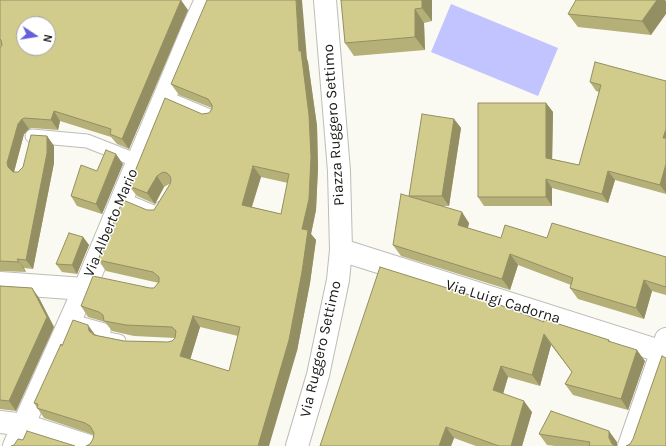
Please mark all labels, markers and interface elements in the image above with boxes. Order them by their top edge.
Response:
north arrow [16,16,56,56]
text: N [40,33,54,44]
street label: Piazza Ruggero Settimo [319,44,349,206]
street label: Via Alberto Mario [80,166,142,280]
street label: Via Luigi Cadorna [443,276,563,328]
street label: Via Ruggero Settimo [297,279,345,419]

